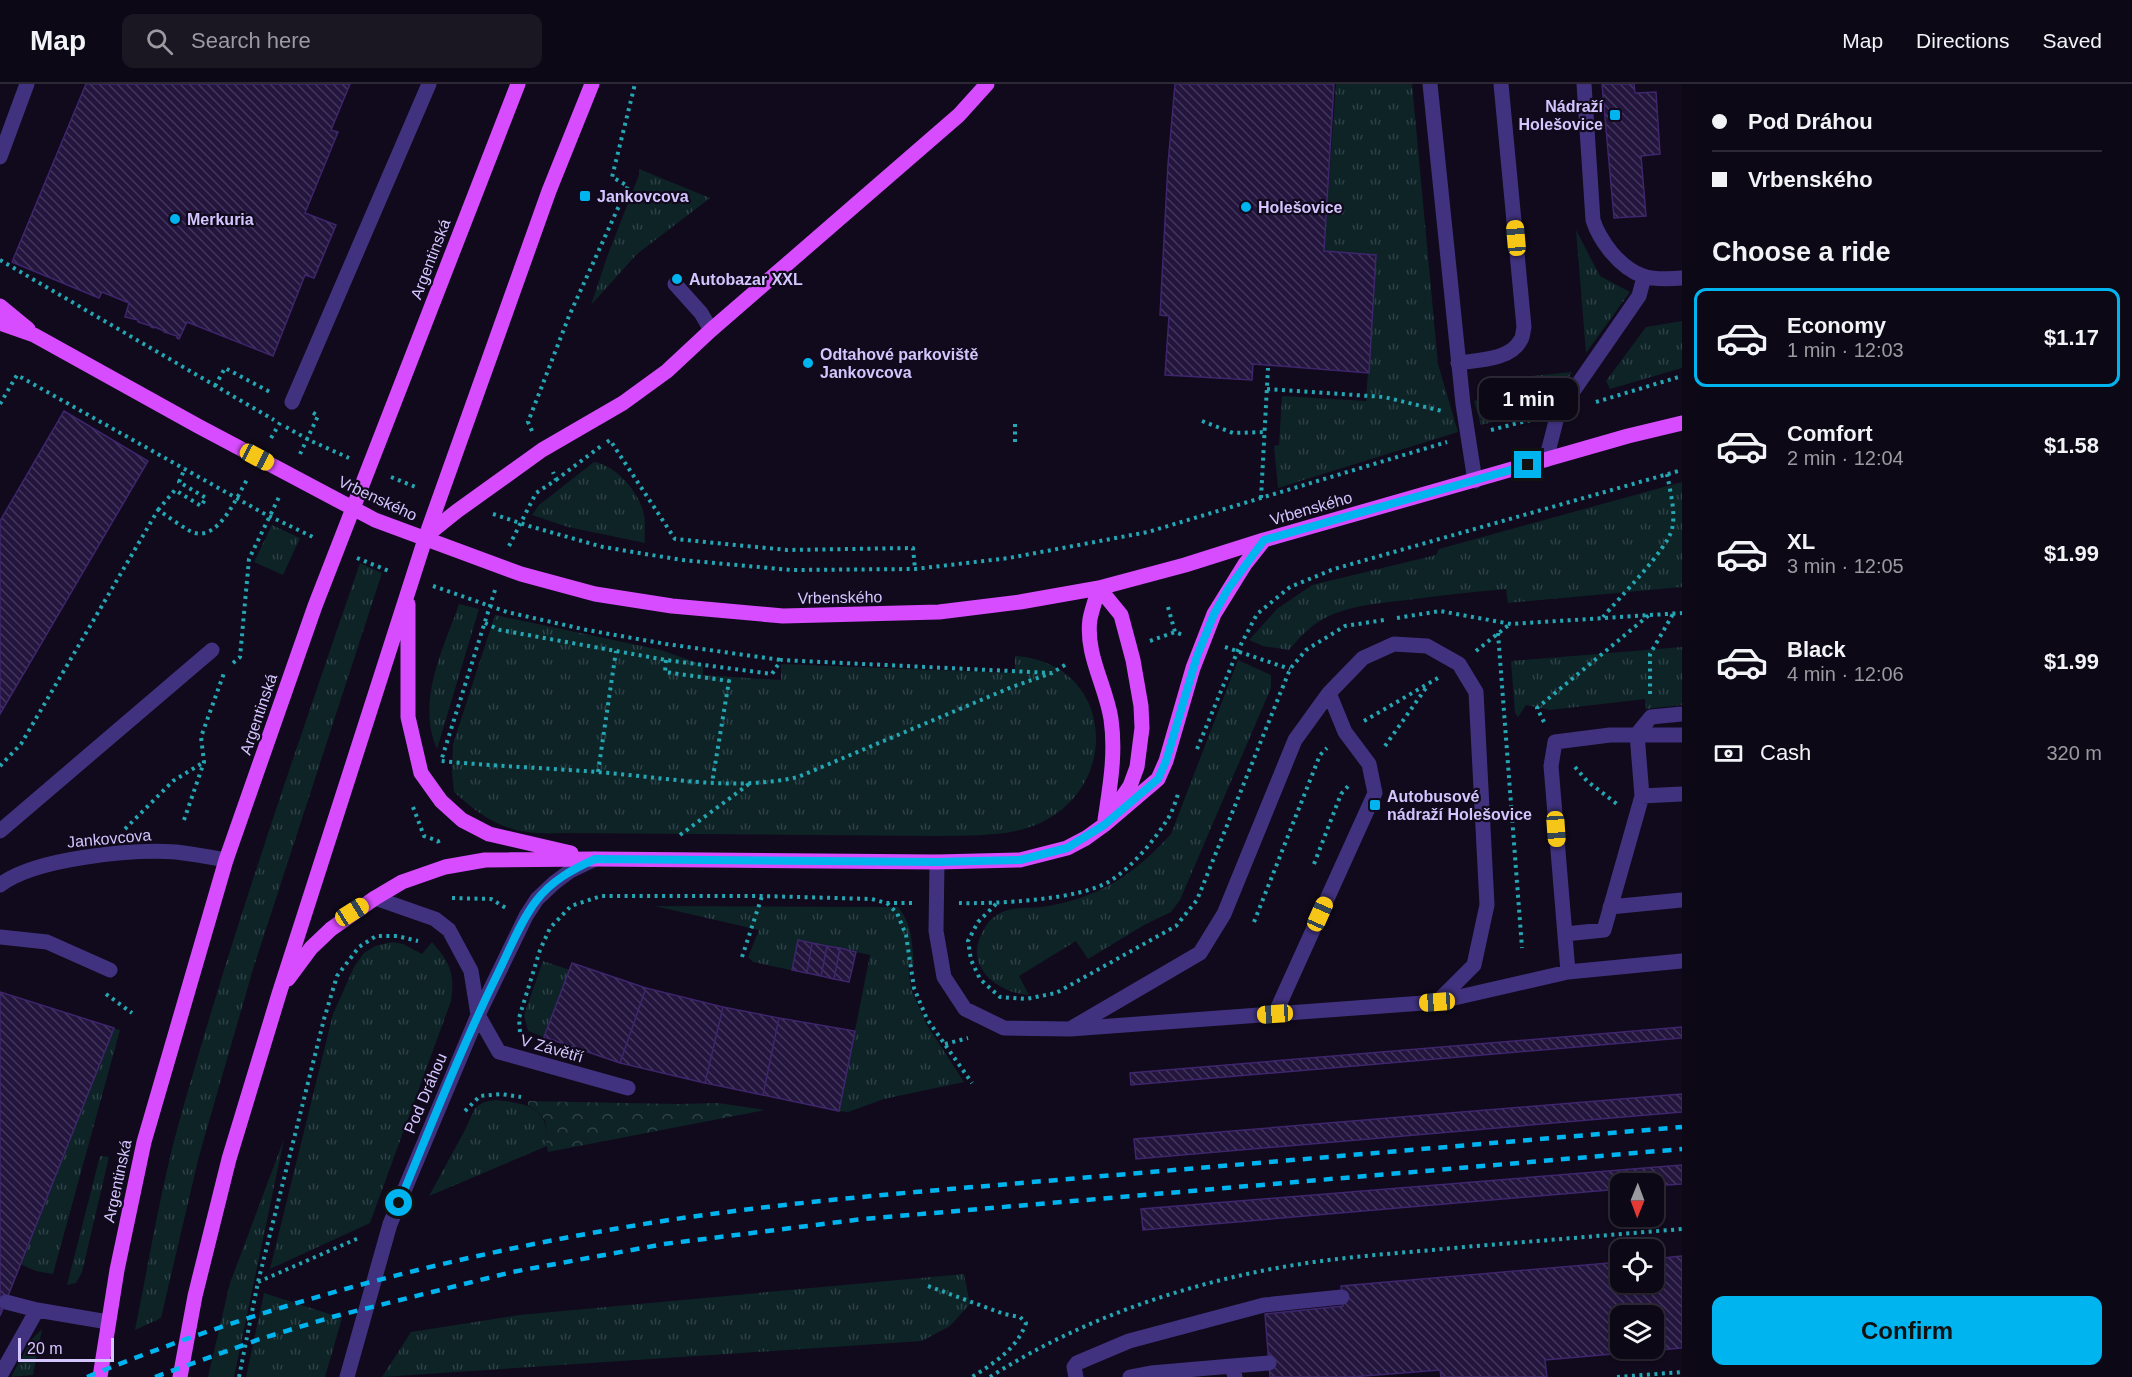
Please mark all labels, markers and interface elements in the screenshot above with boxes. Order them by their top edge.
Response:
search box [122,14,542,68]
text: Map [30,25,86,56]
icon: search [143,25,176,58]
text: Search here [191,28,311,53]
text: Map [1842,29,1883,52]
text: Directions [1916,29,2009,52]
text: Saved [2042,29,2102,52]
place label: Nádraží Holešovice [1519,98,1604,133]
marker: Nádraží Holešovice [1608,108,1622,122]
text: Pod Dráhou [1748,109,1873,134]
text: Vrbenského [1748,167,1873,192]
place label: Jankovcova [597,188,689,205]
marker: Jankovcova [578,189,592,203]
place label: Holešovice [1258,199,1343,216]
marker: Holešovice [1239,200,1253,214]
place label: Merkuria [187,211,254,228]
marker: Merkuria [168,212,182,226]
street label: Argentinská [407,217,454,302]
car [1505,219,1527,257]
text: Choose a ride [1712,237,1891,267]
place label: Autobazar XXL [689,271,803,288]
marker: Autobazar XXL [670,272,684,286]
icon: car [1715,311,1769,365]
text: Economy [1787,313,1886,338]
text: $1.17 [2044,325,2099,350]
text: 1 min · 12:03 [1787,339,1904,361]
place label: Odtahové parkoviště Jankovcova [820,346,978,381]
marker: Odtahové parkoviště Jankovcova [801,356,815,370]
callout: 1 min [1478,378,1577,420]
text: 1 min [1502,388,1555,410]
icon: car [1715,419,1769,473]
text: Comfort [1787,421,1873,446]
text: $1.58 [2044,433,2099,458]
car [237,441,277,473]
text: 2 min · 12:04 [1787,447,1904,469]
route end [1514,451,1541,478]
street label: Vrbenského [336,473,420,524]
street label: Vrbenského [1268,489,1354,528]
icon: car [1715,527,1769,581]
text: XL [1787,529,1815,554]
text: $1.99 [2044,541,2099,566]
text: 3 min · 12:05 [1787,555,1904,577]
street label: Vrbenského [797,588,883,607]
icon: car [1715,635,1769,689]
text: Black [1787,637,1846,662]
text: $1.99 [2044,649,2099,674]
text: 4 min · 12:06 [1787,663,1904,685]
street label: Argentinská [237,671,280,757]
icon: cash [1712,737,1745,770]
text: Cash [1760,740,1811,765]
text: 320 m [2046,742,2102,764]
place label: Autobusové nádraží Holešovice [1387,788,1532,823]
marker: Autobusové nádraží Holešovice [1368,798,1382,812]
car [1546,810,1566,848]
street label: Jankovcova [66,826,152,851]
car [1304,894,1336,934]
car [332,895,372,929]
car [1418,992,1456,1012]
car [1256,1004,1294,1024]
street label: V Závětří [518,1031,586,1066]
street label: Pod Dráhou [401,1051,450,1136]
street label: Argentinská [100,1138,135,1224]
north arrow [1610,1173,1664,1227]
map controls [1610,1173,1664,1359]
route start [385,1189,412,1216]
button: locate [1610,1239,1664,1293]
button: Confirm [1712,1296,2102,1365]
button: layers [1610,1305,1664,1359]
scale bar [18,1335,114,1362]
text: 20 m [27,1340,63,1357]

